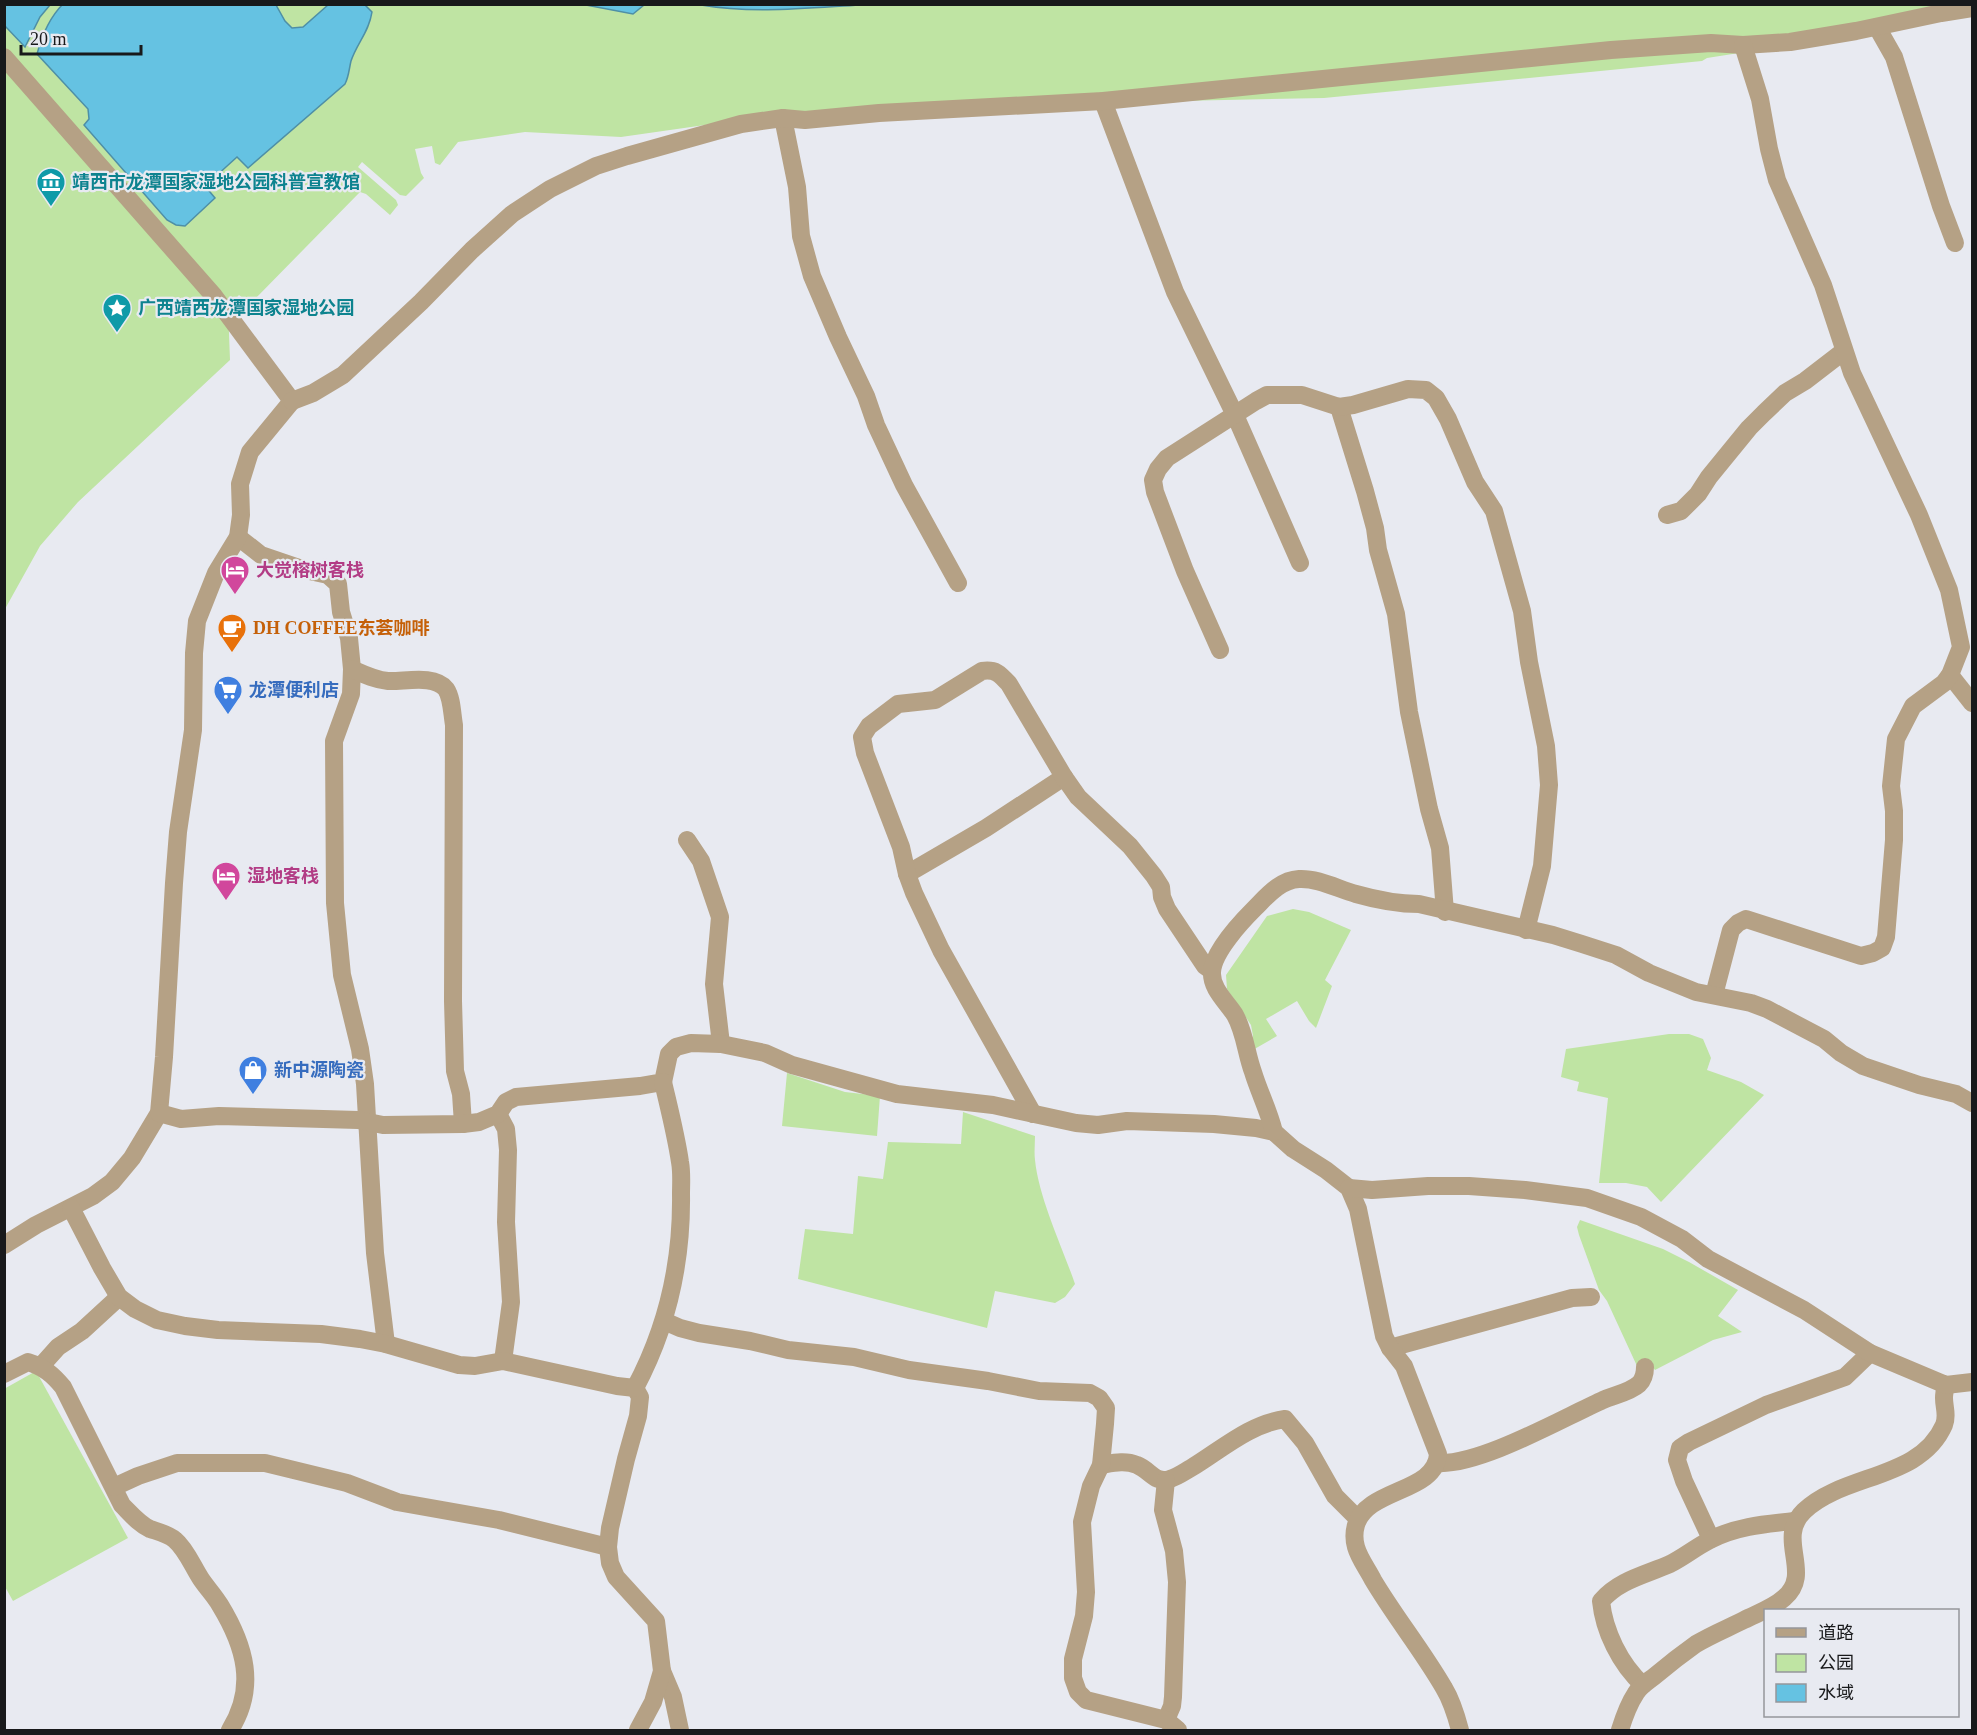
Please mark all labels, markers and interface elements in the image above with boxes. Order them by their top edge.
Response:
scale bar [21,18,141,56]
text: 20 m [30,29,67,49]
museum icon: 靖西市龙潭国家湿地公园科普宣教馆 [35,166,67,208]
place label: 靖西市龙潭国家湿地公园科普宣教馆 [72,172,360,192]
place icon: 广西靖西龙潭国家湿地公园 [101,292,133,334]
place label: 广西靖西龙潭国家湿地公园 [138,298,354,318]
hotel icon: 大觉榕树客栈 [219,554,251,596]
place label: 大觉榕树客栈 [256,560,364,580]
cafe icon: DH COFFEE东荟咖啡 [216,612,248,654]
place label: DH COFFEE东荟咖啡 [253,618,430,638]
supermarket icon: 龙潭便利店 [212,674,244,716]
place label: 龙潭便利店 [249,680,339,700]
hotel icon: 湿地客栈 [210,860,242,902]
place label: 湿地客栈 [247,866,319,886]
shop icon: 新中源陶瓷 [237,1054,269,1096]
place label: 新中源陶瓷 [274,1060,364,1080]
legend [1764,1609,1959,1717]
text: 道路 [1818,1623,1854,1643]
text: 公园 [1818,1653,1854,1673]
text: 水域 [1818,1683,1854,1703]

